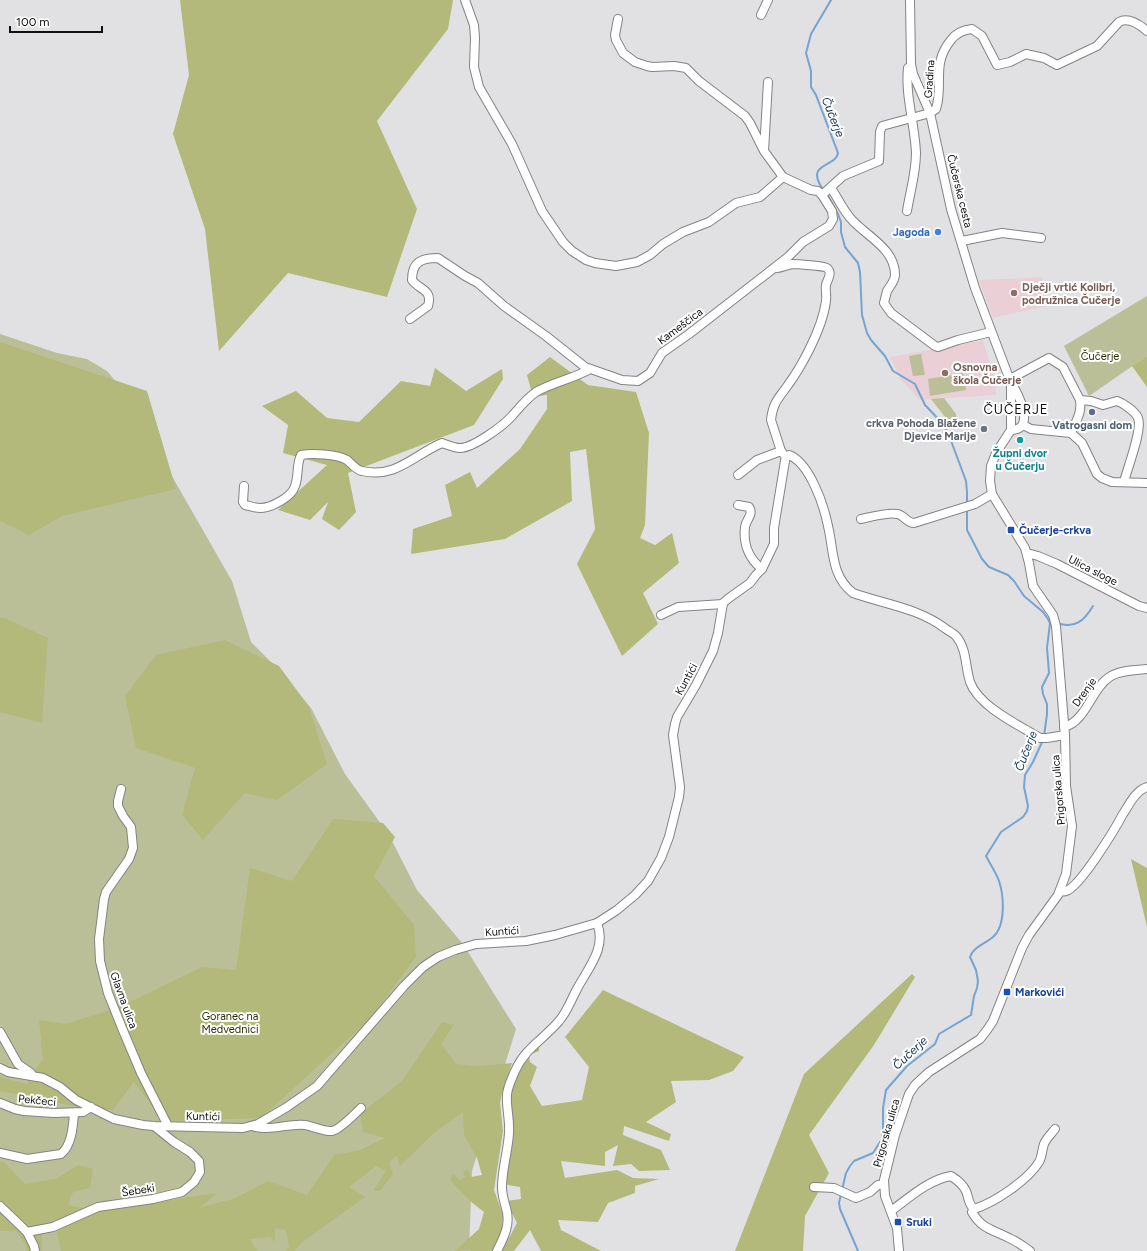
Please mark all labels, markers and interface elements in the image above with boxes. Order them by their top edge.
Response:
scale bar [10,8,102,34]
text: 100 m [16,15,50,29]
street label: Gradina [922,59,937,99]
water label: Čučerje [819,95,848,140]
street label: Čučerska cesta [944,153,976,229]
place label: Jagoda [893,226,930,239]
marker: Jagoda [933,227,943,237]
place label: Dječji vrtić Kolibri, podružnica Čučerje [1022,281,1121,307]
marker: Dječji vrtić Kolibri, podružnica Čučerje [1009,288,1019,298]
street label: Kameščica [655,305,705,347]
park label: Čučerje [1081,349,1119,363]
place label: Osnovna škola Čučerje [953,361,1021,387]
marker: Osnovna škola Čučerje [940,368,950,378]
district label: ČUČERJE [983,402,1049,417]
marker: Vatrogasni dom [1087,407,1097,417]
place label: crkva Pohoda Blažene Djevice Marije [866,417,976,443]
place label: Vatrogasni dom [1052,419,1133,432]
marker: crkva Pohoda Blažene Djevice Marije [979,424,989,434]
marker: Župni dvor u Čučerju [1015,435,1025,445]
place label: Župni dvor u Čučerju [993,446,1048,473]
place label: Čučerje-crkva [1019,523,1091,537]
marker: Čučerje-crkva [1006,525,1016,535]
street label: Ulica sloge [1066,553,1120,588]
street label: Kuntići [672,661,700,697]
street label: Drenje [1070,675,1099,709]
water label: Čučerje [1012,728,1040,773]
street label: Prigorska ulica [1049,754,1068,826]
street label: Kuntići [485,924,520,939]
street label: Glavna ulica [107,970,140,1030]
place label: Markovići [1015,986,1064,999]
marker: Markovići [1002,987,1012,997]
park label: Goranec na Medvednici [202,1010,259,1036]
water label: Čučerje [890,1033,931,1073]
street label: Pekčeci [17,1092,56,1109]
street label: Prigorska ulica [871,1097,902,1169]
street label: Kuntići [186,1110,220,1123]
street label: Šebeki [121,1180,155,1200]
place label: Sruki [906,1216,932,1229]
marker: Sruki [893,1217,903,1227]

